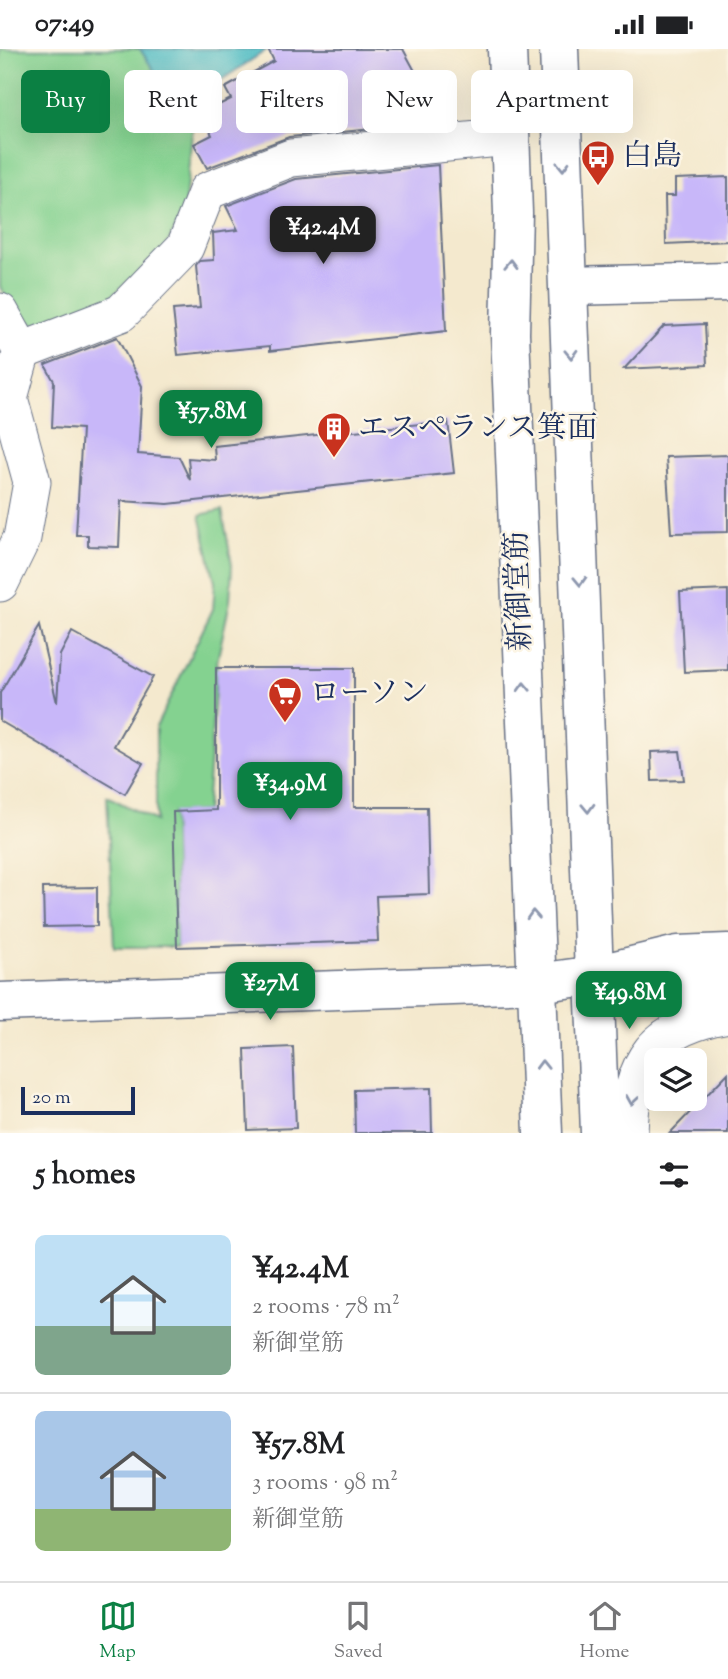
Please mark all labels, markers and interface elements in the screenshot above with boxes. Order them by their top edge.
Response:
text: 07:49 [35,6,94,43]
chip: Buy [21,70,110,133]
chip: Rent [124,70,222,133]
chip: Filters [236,70,348,133]
chip: New [362,70,457,133]
chip: Apartment [471,70,633,133]
place label: 白島 [622,136,682,179]
bus stop icon: 白島 [579,138,617,187]
one-way arrow [555,161,571,172]
pin: ¥42.4M [266,207,380,266]
text: ¥42.4M [286,212,360,245]
one-way arrow [503,259,519,269]
one-way arrow [564,349,579,360]
pin: ¥57.8M [154,391,268,450]
text: ¥57.8M [175,396,247,429]
place label: エスペランス箕面 [358,408,597,451]
building icon: エスペランス箕面 [315,410,353,459]
street label: 新御堂筋 [496,530,544,652]
one-way arrow [572,576,587,587]
place label: ローソン [310,673,429,716]
supermarket icon: ローソン [266,675,304,724]
one-way arrow [516,682,531,693]
pin: ¥34.9M [233,763,347,822]
text: ¥34.9M [253,768,327,801]
one-way arrow [580,803,595,814]
one-way arrow [526,909,541,920]
pin: ¥27M [229,963,311,1022]
text: ¥27M [241,968,299,1001]
pin: ¥49.8M [572,971,686,1031]
text: ¥49.8M [592,977,666,1010]
map controls [644,1048,707,1111]
button: layers [644,1048,707,1111]
one-way arrow [534,1059,550,1070]
scale bar [21,1084,135,1116]
text: 20 m [32,1085,71,1112]
one-way arrow [625,1094,640,1106]
text: 5 homes [35,1154,136,1197]
icon: filters [655,1156,693,1194]
text: ¥42.4M [252,1248,349,1291]
icon: home [91,1263,175,1347]
text: 2 rooms · 78 m² [252,1291,400,1324]
text: 新御堂筋 [252,1328,344,1361]
text: ¥57.8M [252,1424,345,1467]
icon: home [91,1439,175,1523]
text: 3 rooms · 98 m² [252,1467,398,1500]
text: 新御堂筋 [252,1504,344,1537]
tab: Map [99,1597,137,1666]
tab: Saved [334,1597,382,1666]
tab: Home [580,1597,629,1666]

